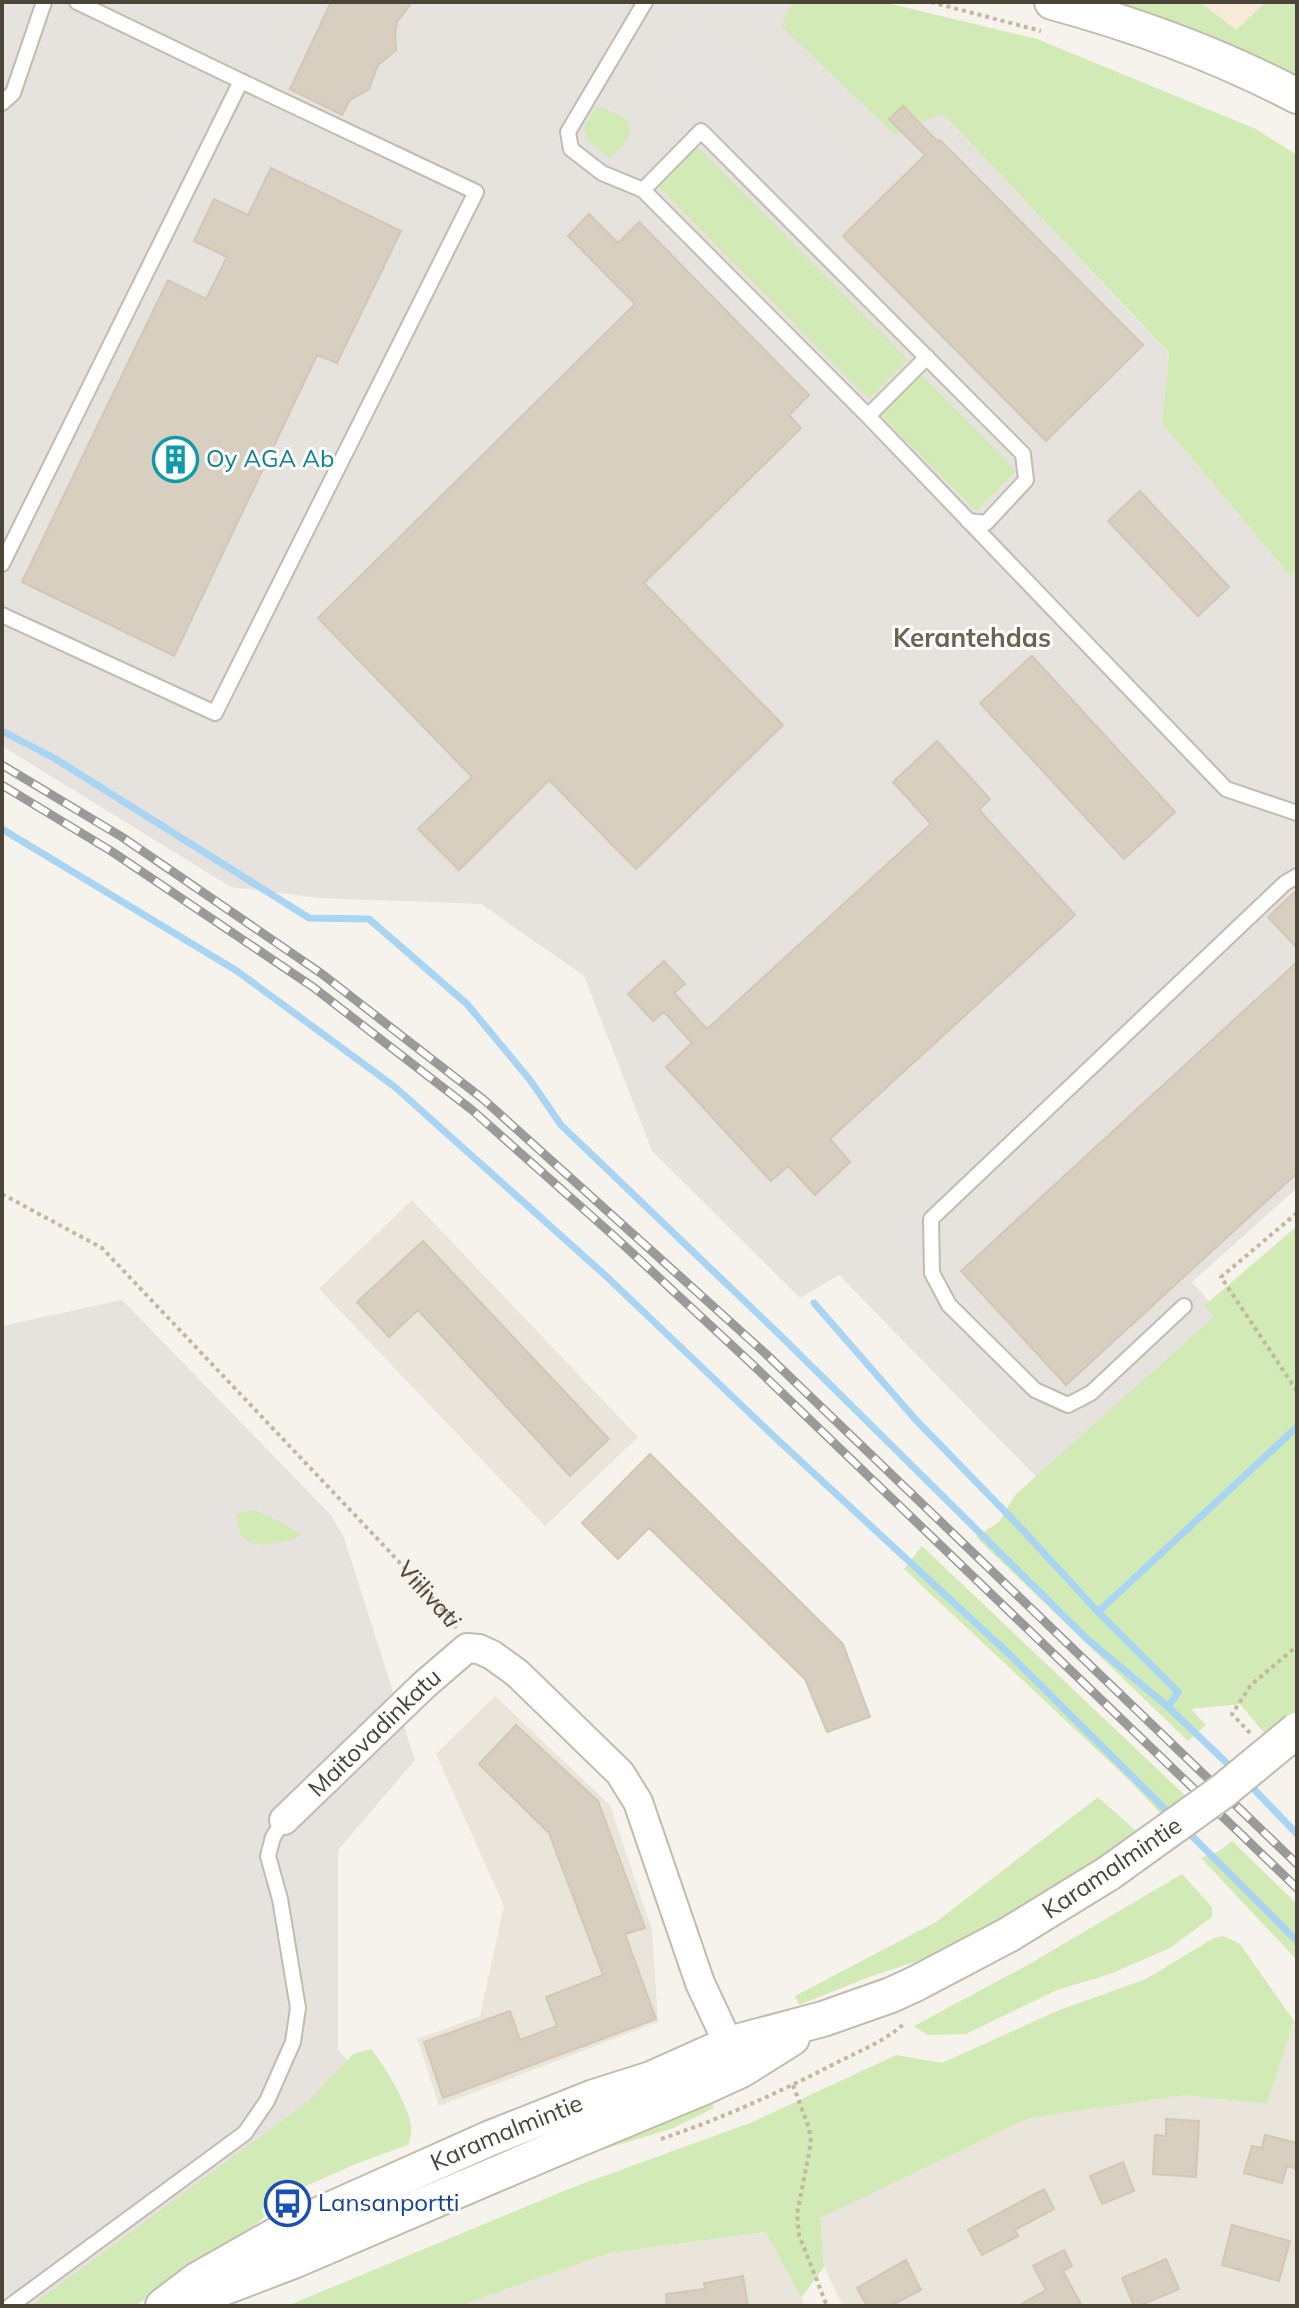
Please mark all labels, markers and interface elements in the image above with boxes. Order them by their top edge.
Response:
building icon: Oy AGA Ab [151,435,199,483]
place label: Oy AGA Ab [206,443,334,473]
district label: Kerantehdas [893,621,1051,654]
street label: Viilivati [391,1554,469,1632]
street label: Maitovadinkatu [301,1661,447,1803]
street label: Karamalmintie [1036,1809,1187,1925]
street label: Karamalmintie [425,2087,587,2177]
bus stop icon: Lansanportti [263,2179,311,2227]
place label: Lansanportti [318,2187,460,2217]

